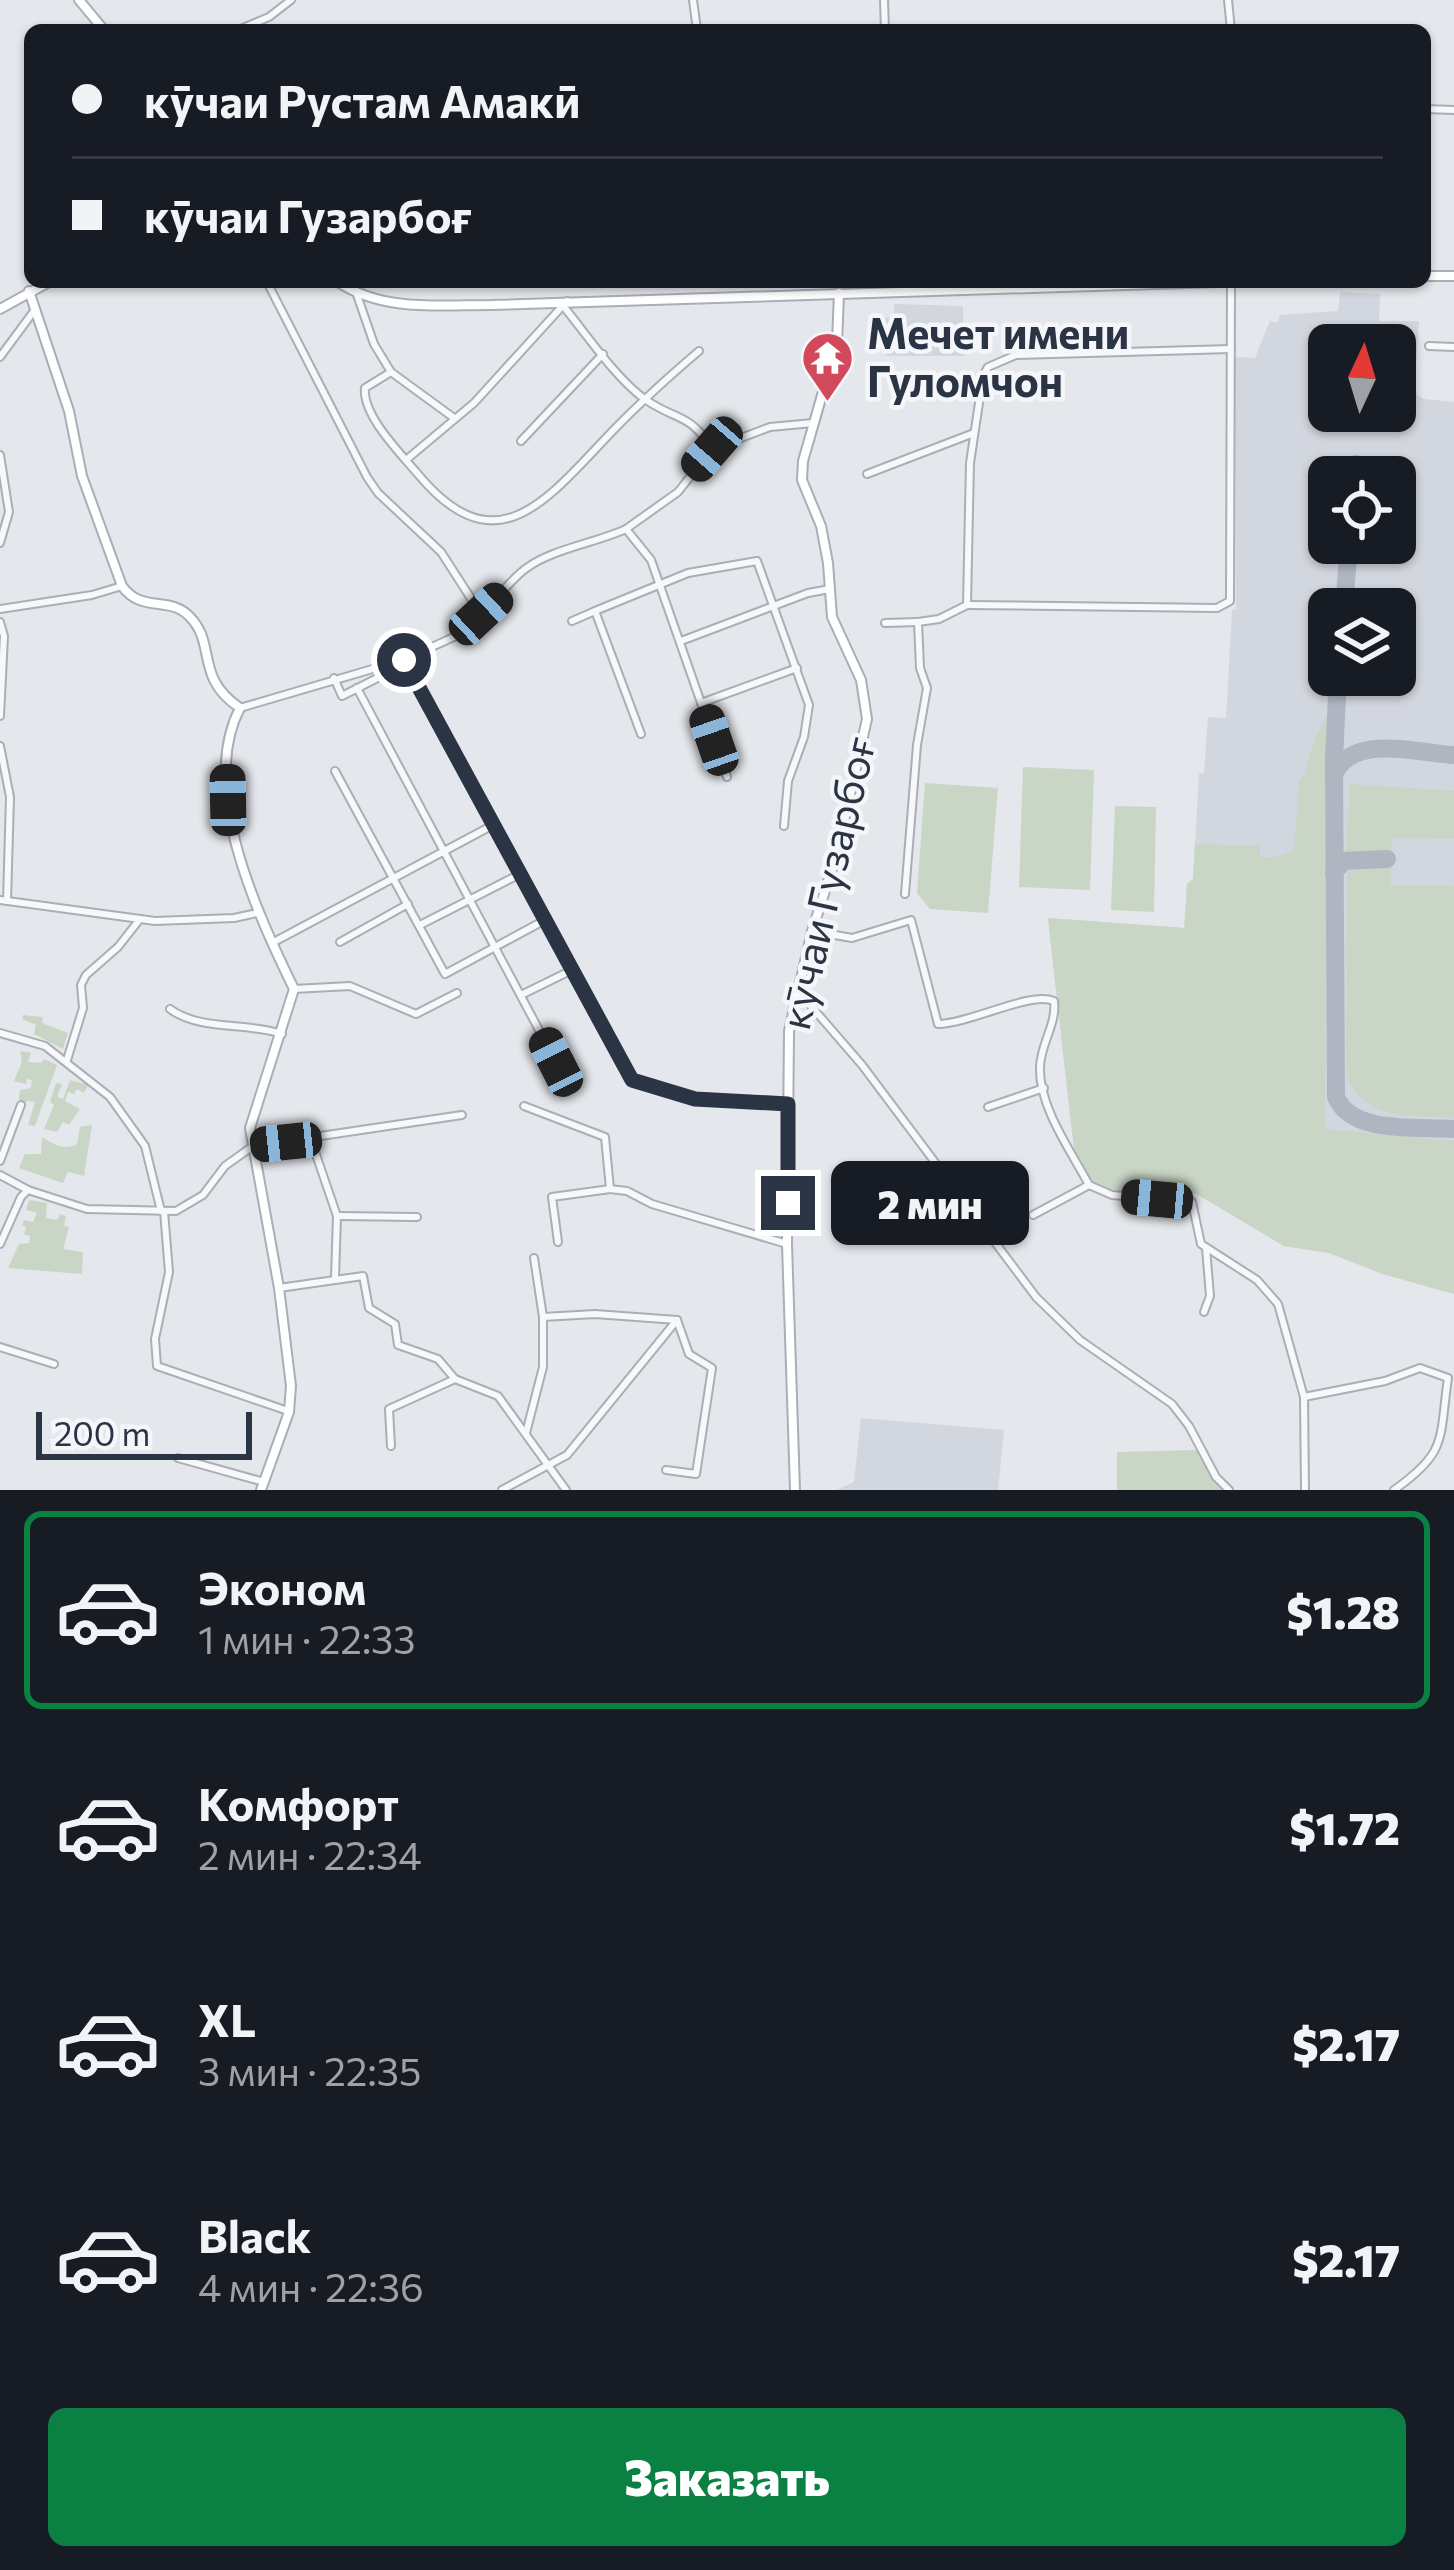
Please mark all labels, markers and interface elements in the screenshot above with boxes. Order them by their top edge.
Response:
text: кӯчаи Рустам Амакӣ [144,72,580,127]
text: кӯчаи Гузарбоғ [144,187,472,242]
place label: Мечет имени Гуломчон [867,306,1129,406]
north arrow [1308,324,1416,432]
map controls [1308,324,1416,696]
temple icon: Мечет имени Гуломчон [800,330,856,404]
car [675,410,749,488]
button: locate [1308,456,1416,564]
car [442,576,520,652]
button: layers [1308,588,1416,696]
route start [377,633,431,687]
car [685,700,743,780]
street label: кӯчаи Гузарбоғ [767,731,885,1034]
car [209,764,247,836]
car [524,1022,588,1102]
car [248,1120,324,1164]
callout: 2 мин [830,1161,1028,1245]
route end [761,1176,815,1230]
car [1120,1178,1194,1220]
text: 2 мин [877,1179,983,1227]
scale bar [36,1406,252,1459]
text: 200 m [54,1412,150,1453]
icon: car [54,1556,162,1664]
text: Эконом [198,1559,366,1614]
text: $1.28 [1286,1583,1400,1638]
text: 1 мин · 22:33 [198,1614,415,1662]
icon: car [54,1772,162,1880]
text: Комфорт [198,1775,399,1830]
text: $1.72 [1289,1799,1400,1854]
text: 2 мин · 22:34 [198,1830,422,1878]
icon: car [54,1988,162,2096]
text: XL [198,1991,256,2046]
text: $2.17 [1292,2015,1400,2070]
text: 3 мин · 22:35 [198,2046,421,2094]
icon: car [54,2204,162,2312]
text: Black [198,2207,311,2262]
text: $2.17 [1292,2231,1400,2286]
text: 4 мин · 22:36 [198,2262,424,2310]
button: Заказать [48,2408,1406,2546]

